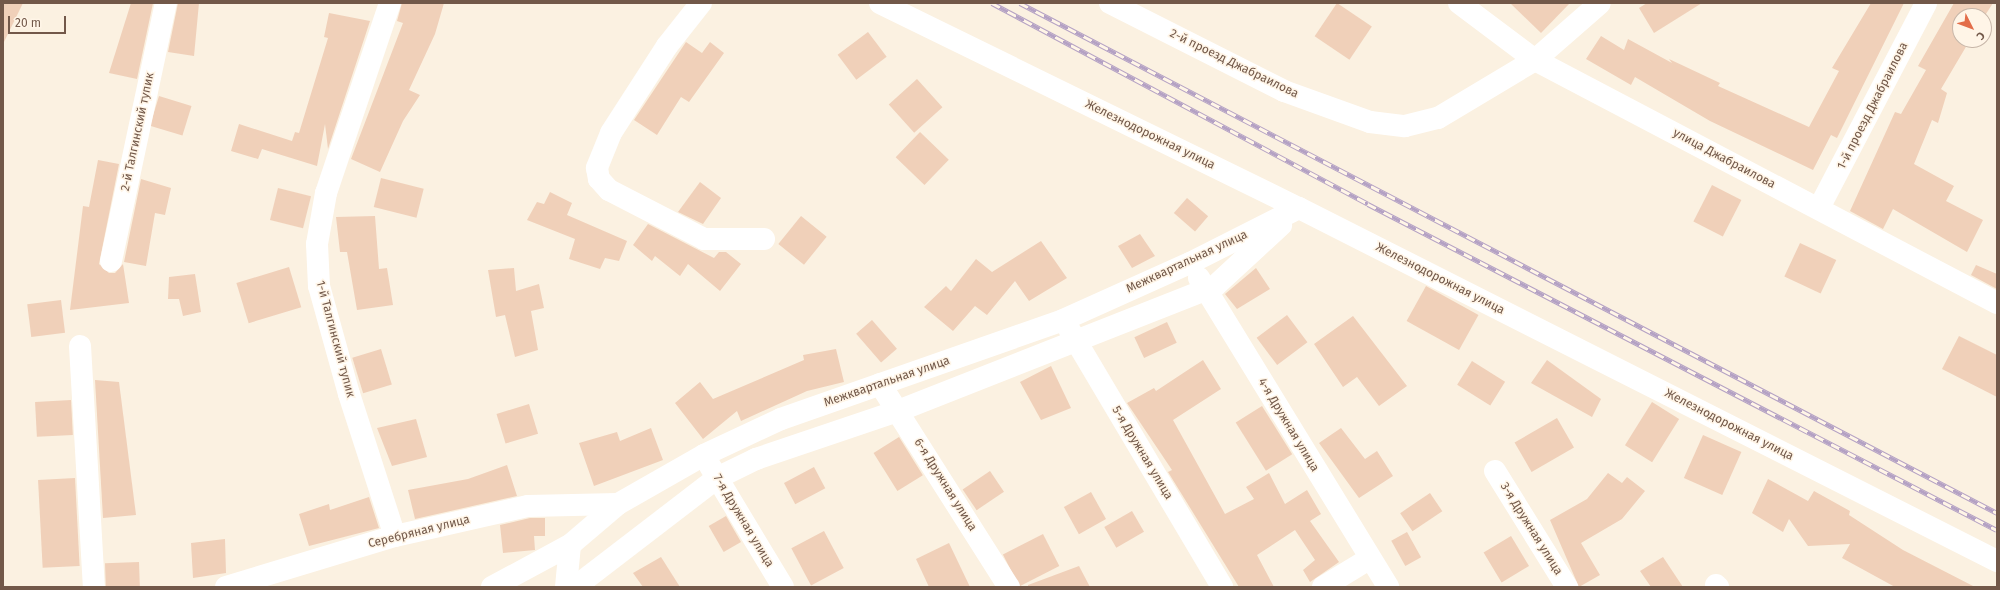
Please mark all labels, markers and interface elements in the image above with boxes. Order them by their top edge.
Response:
scale bar [10,8,68,34]
north arrow [1952,8,1992,48]
text: 20 m [15,16,41,30]
street label: 2-й проезд Джабраилова [1167,27,1301,101]
text: С [1974,29,1987,42]
street label: 1-й проезд Джабраилова [1835,40,1911,172]
street label: 2-й Талгинский тупик [118,71,158,193]
street label: Железнодорожная улица [1083,97,1217,173]
street label: улица Джабраилова [1670,126,1778,192]
street label: Межквартальная улица [1124,228,1250,296]
street label: Железнодорожная улица [1373,240,1507,318]
street label: 1-й Талгинский тупик [312,279,358,399]
street label: Межквартальная улица [822,354,952,410]
street label: 4-я Дружная улица [1254,376,1322,474]
street label: Железнодорожная улица [1662,386,1796,464]
street label: 5-я Дружная улица [1108,404,1176,502]
street label: 6-я Дружная улица [911,436,979,534]
street label: 7-я Дружная улица [710,472,776,570]
street label: 3-я Дружная улица [1497,480,1565,578]
street label: Серебряная улица [367,512,471,552]

